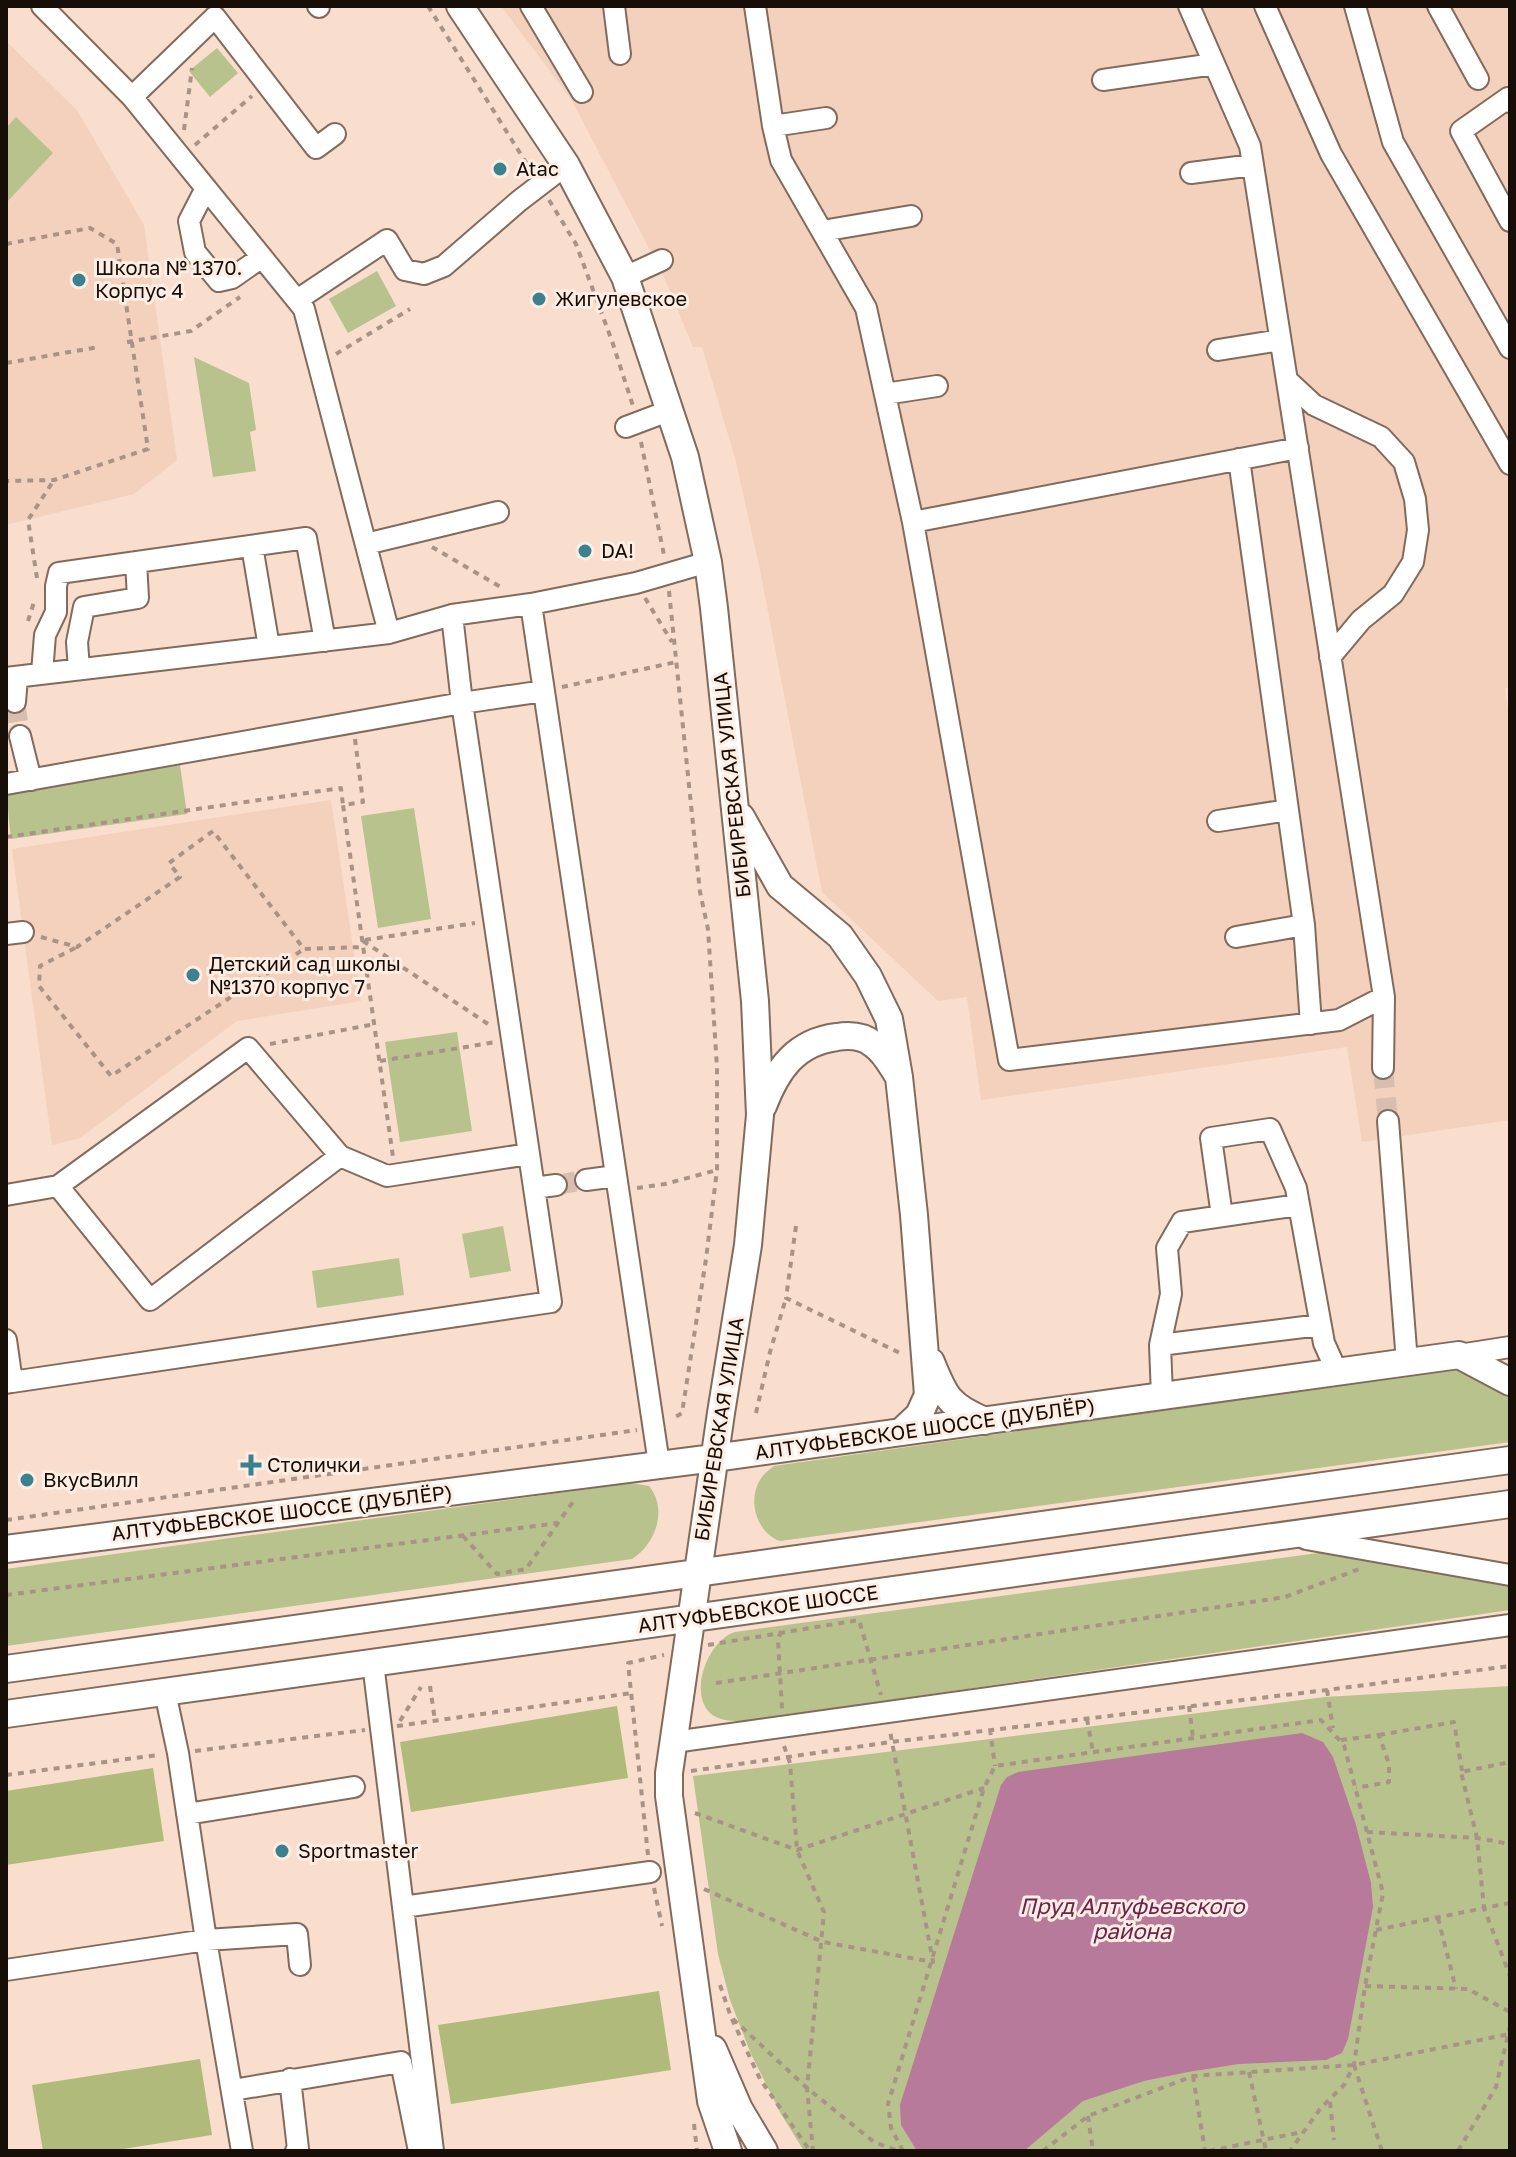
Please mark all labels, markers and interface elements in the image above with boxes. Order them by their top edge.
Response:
place label: Atac [516,156,559,180]
marker: Atac [491,160,509,178]
place label: Школа № 1370. Корпус 4 [95,255,243,302]
marker: Школа № 1370. Корпус 4 [70,271,88,289]
place label: Жигулевское [555,286,687,310]
marker: Жигулевское [530,290,548,308]
place label: DA! [601,538,634,562]
marker: DA! [576,542,594,560]
street label: БИБИРЕВСКАЯ УЛИЦА [707,671,755,899]
place label: Детский сад школы №1370 корпус 7 [209,951,401,998]
marker: Детский сад школы №1370 корпус 7 [184,966,202,984]
street label: БИБИРЕВСКАЯ УЛИЦА [688,1315,748,1543]
street label: АЛТУФЬЕВСКОЕ ШОССЕ (ДУБЛЁР) [753,1392,1096,1464]
place label: Столички [267,1452,361,1476]
marker: Столички [242,1456,260,1474]
place label: ВкусВилл [43,1467,139,1491]
marker: ВкусВилл [18,1471,36,1489]
street label: АЛТУФЬЕВСКОЕ ШОССЕ (ДУБЛЁР) [110,1479,454,1545]
street label: АЛТУФЬЕВСКОЕ ШОССЕ [636,1579,880,1637]
place label: Sportmaster [298,1838,418,1862]
marker: Sportmaster [273,1842,291,1860]
water label: Пруд Алтуфьевского района [1020,1892,1246,1944]

